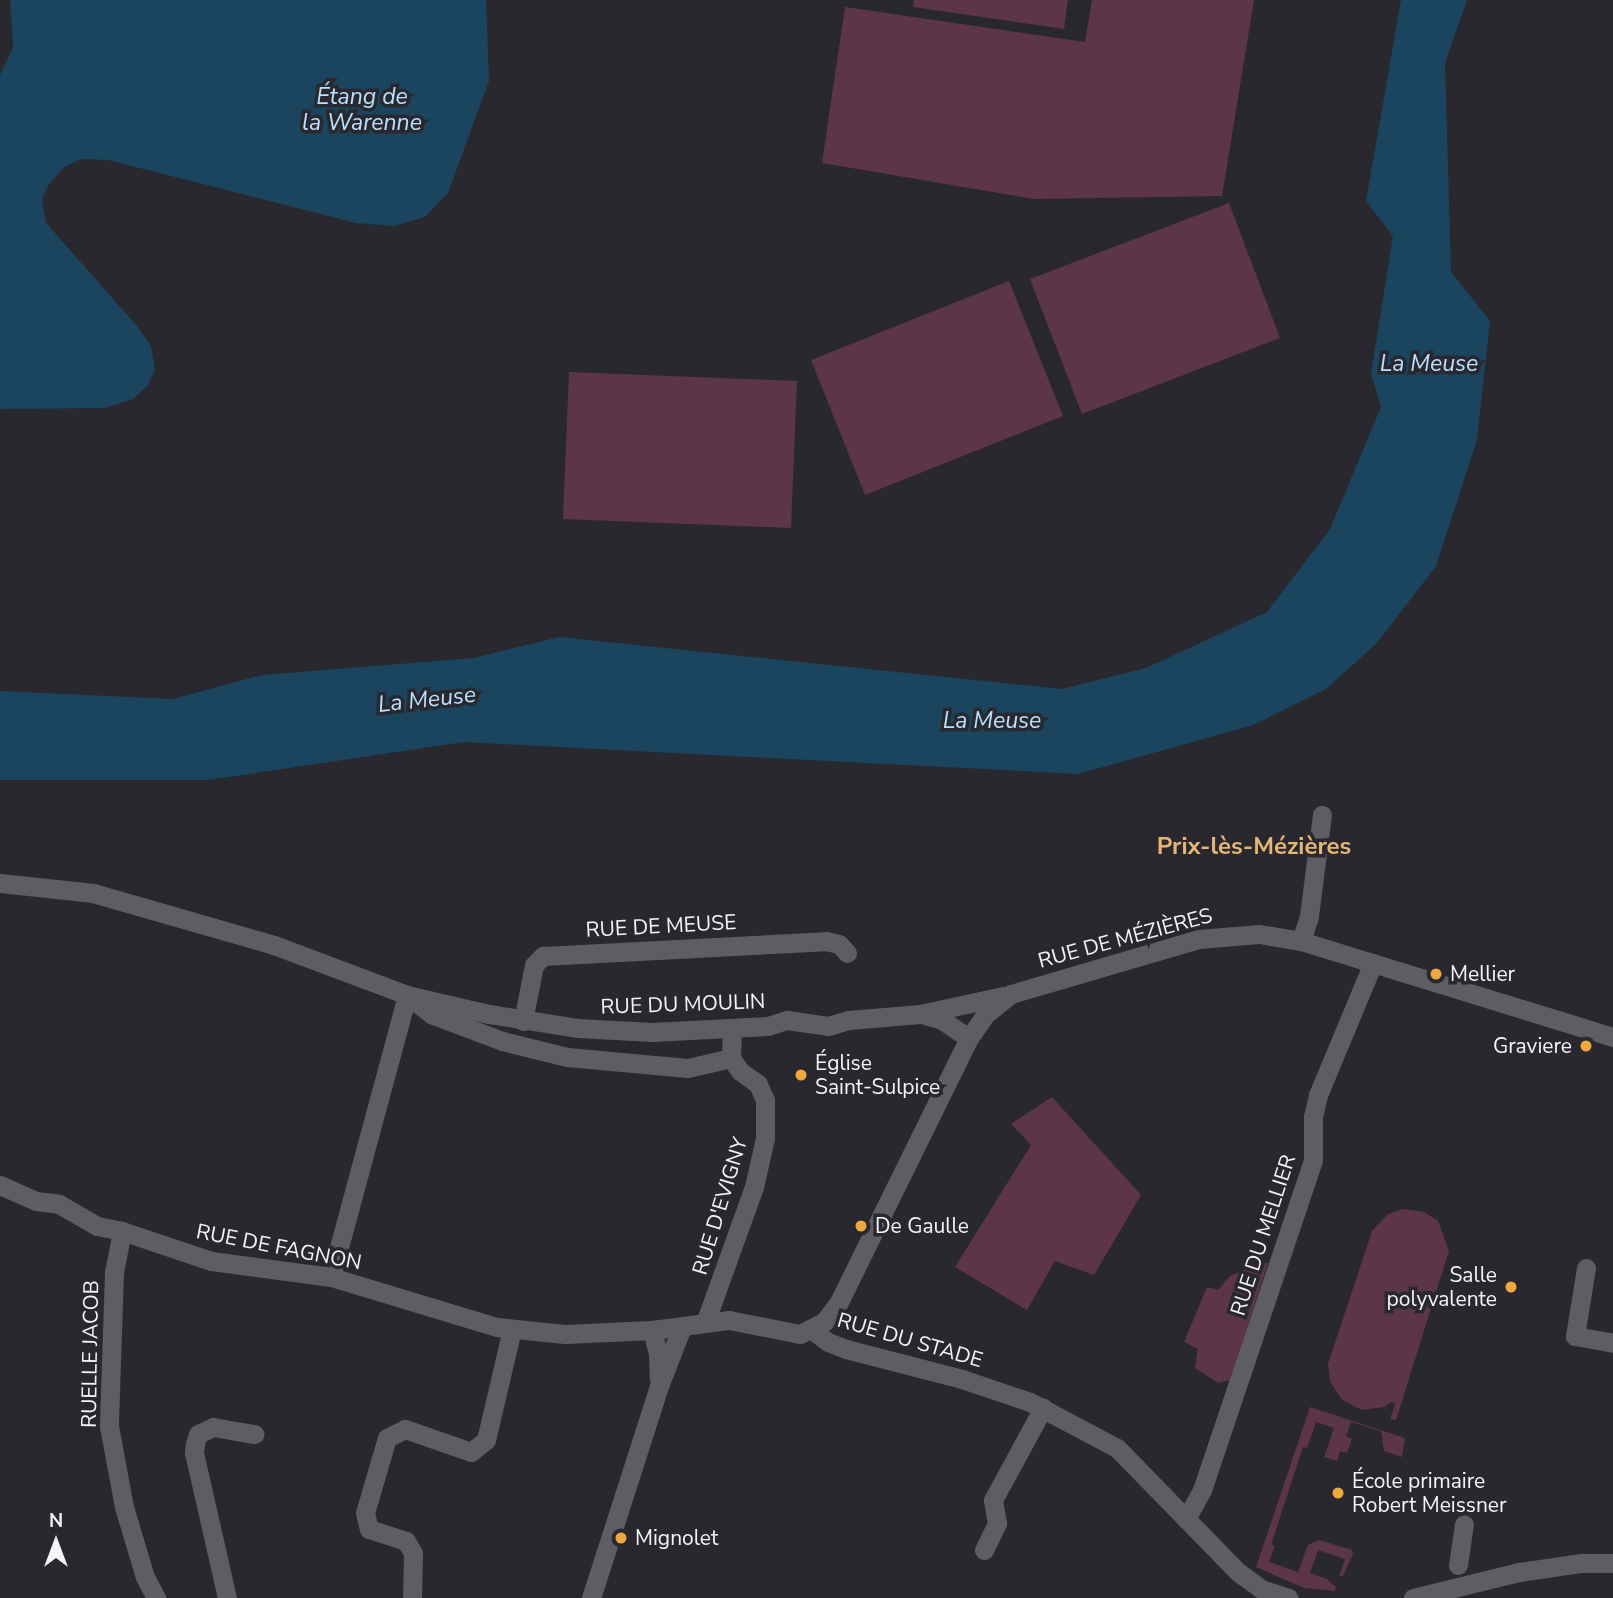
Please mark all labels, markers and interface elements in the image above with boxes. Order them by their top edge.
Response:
water label: Étang de la Warenne [302,83,422,137]
water label: La Meuse [1380,350,1478,378]
water label: La Meuse [376,681,478,719]
water label: La Meuse [943,707,1041,735]
district label: Prix-lès-Mézières [1157,833,1351,861]
street label: RUE DE MÉZIÈRES [1035,903,1215,973]
street label: RUE DE MEUSE [585,909,737,943]
place label: Mellier [1450,961,1515,987]
marker: Mellier [1428,966,1444,982]
street label: RUE DU MOULIN [600,989,766,1019]
place label: Graviere [1493,1033,1572,1059]
marker: Graviere [1578,1038,1594,1054]
place label: Église Saint-Sulpice [815,1050,940,1100]
marker: Église Saint-Sulpice [793,1067,809,1083]
street label: RUE D'EVIGNY [687,1134,753,1278]
street label: RUE DU MELLIER [1225,1151,1301,1319]
place label: De Gaulle [875,1213,969,1239]
marker: De Gaulle [853,1218,869,1234]
street label: RUE DE FAGNON [194,1219,364,1275]
place label: Salle polyvalente [1387,1262,1497,1312]
marker: Salle polyvalente [1503,1279,1519,1295]
street label: RUELLE JACOB [76,1280,104,1428]
street label: RUE DU STADE [834,1307,986,1373]
place label: École primaire Robert Meissner [1352,1468,1507,1518]
marker: École primaire Robert Meissner [1330,1485,1346,1501]
north arrow [21,1507,91,1577]
text: N [49,1508,63,1534]
place label: Mignolet [635,1525,718,1551]
marker: Mignolet [613,1530,629,1546]

